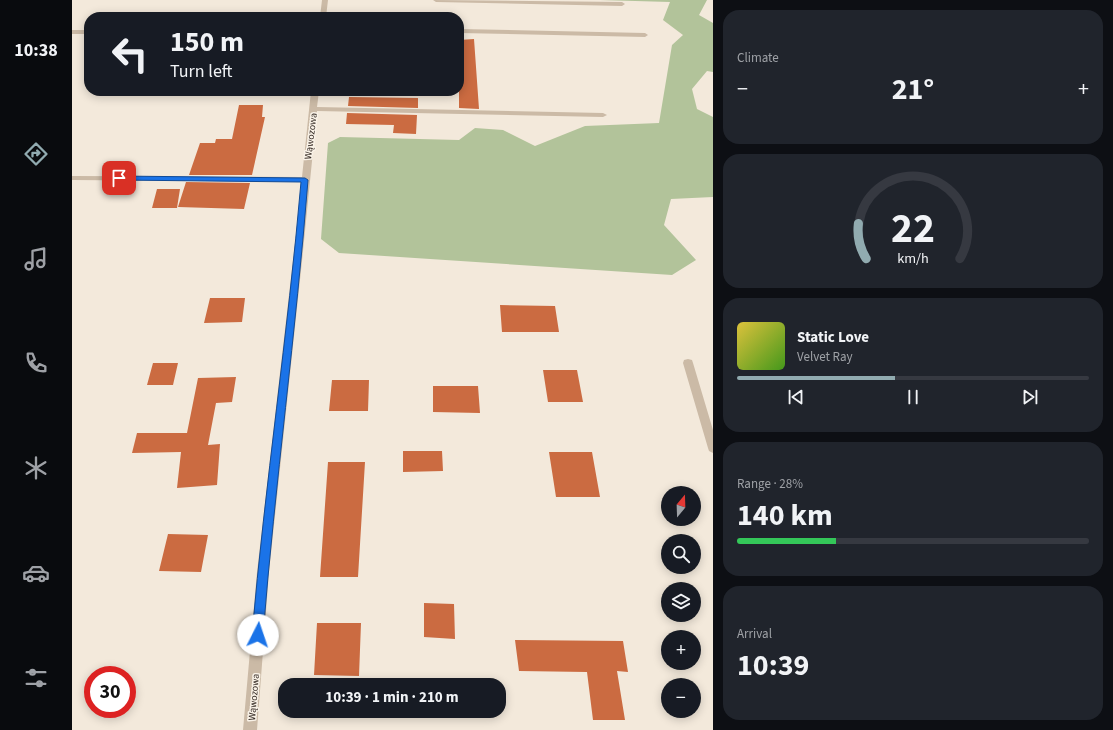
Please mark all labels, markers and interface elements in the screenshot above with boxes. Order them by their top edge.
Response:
text: 150 m [170,22,244,62]
icon: left [104,28,156,80]
text: 10:38 [14,38,58,63]
text: Climate [737,49,779,67]
text: Turn left [170,59,232,84]
text: 21° [892,68,934,111]
text: − [737,73,748,105]
text: + [1078,73,1089,105]
street label: Wąwozowa [301,112,321,160]
icon: directions [22,140,50,168]
pin [102,161,136,195]
icon: arrive [108,167,130,189]
text: 22 [891,199,935,259]
icon: music [22,245,50,273]
text: km/h [897,248,929,269]
text: Static Love [797,327,869,348]
text: Velvet Ray [797,348,853,366]
icon: phone [22,349,50,377]
icon: previous [785,386,807,408]
icon: pause [902,386,924,408]
icon: next [1019,386,1041,408]
icon: climate [22,454,50,482]
text: Range · 28% [737,475,803,493]
north arrow [661,486,701,526]
map controls [661,486,701,718]
text: 140 km [737,494,833,537]
button: search [661,534,701,574]
icon: car [22,559,50,587]
button: layers [661,582,701,622]
position arrow [237,614,279,656]
text: Arrival [737,625,772,643]
button: + [661,630,701,670]
text: 10:39 [737,644,809,687]
icon: filters [22,664,50,692]
speed limit sign: 30 [84,666,136,718]
street label: Wąwozowa [245,673,263,721]
button: − [661,678,701,718]
text: 10:39 · 1 min · 210 m [325,687,459,708]

